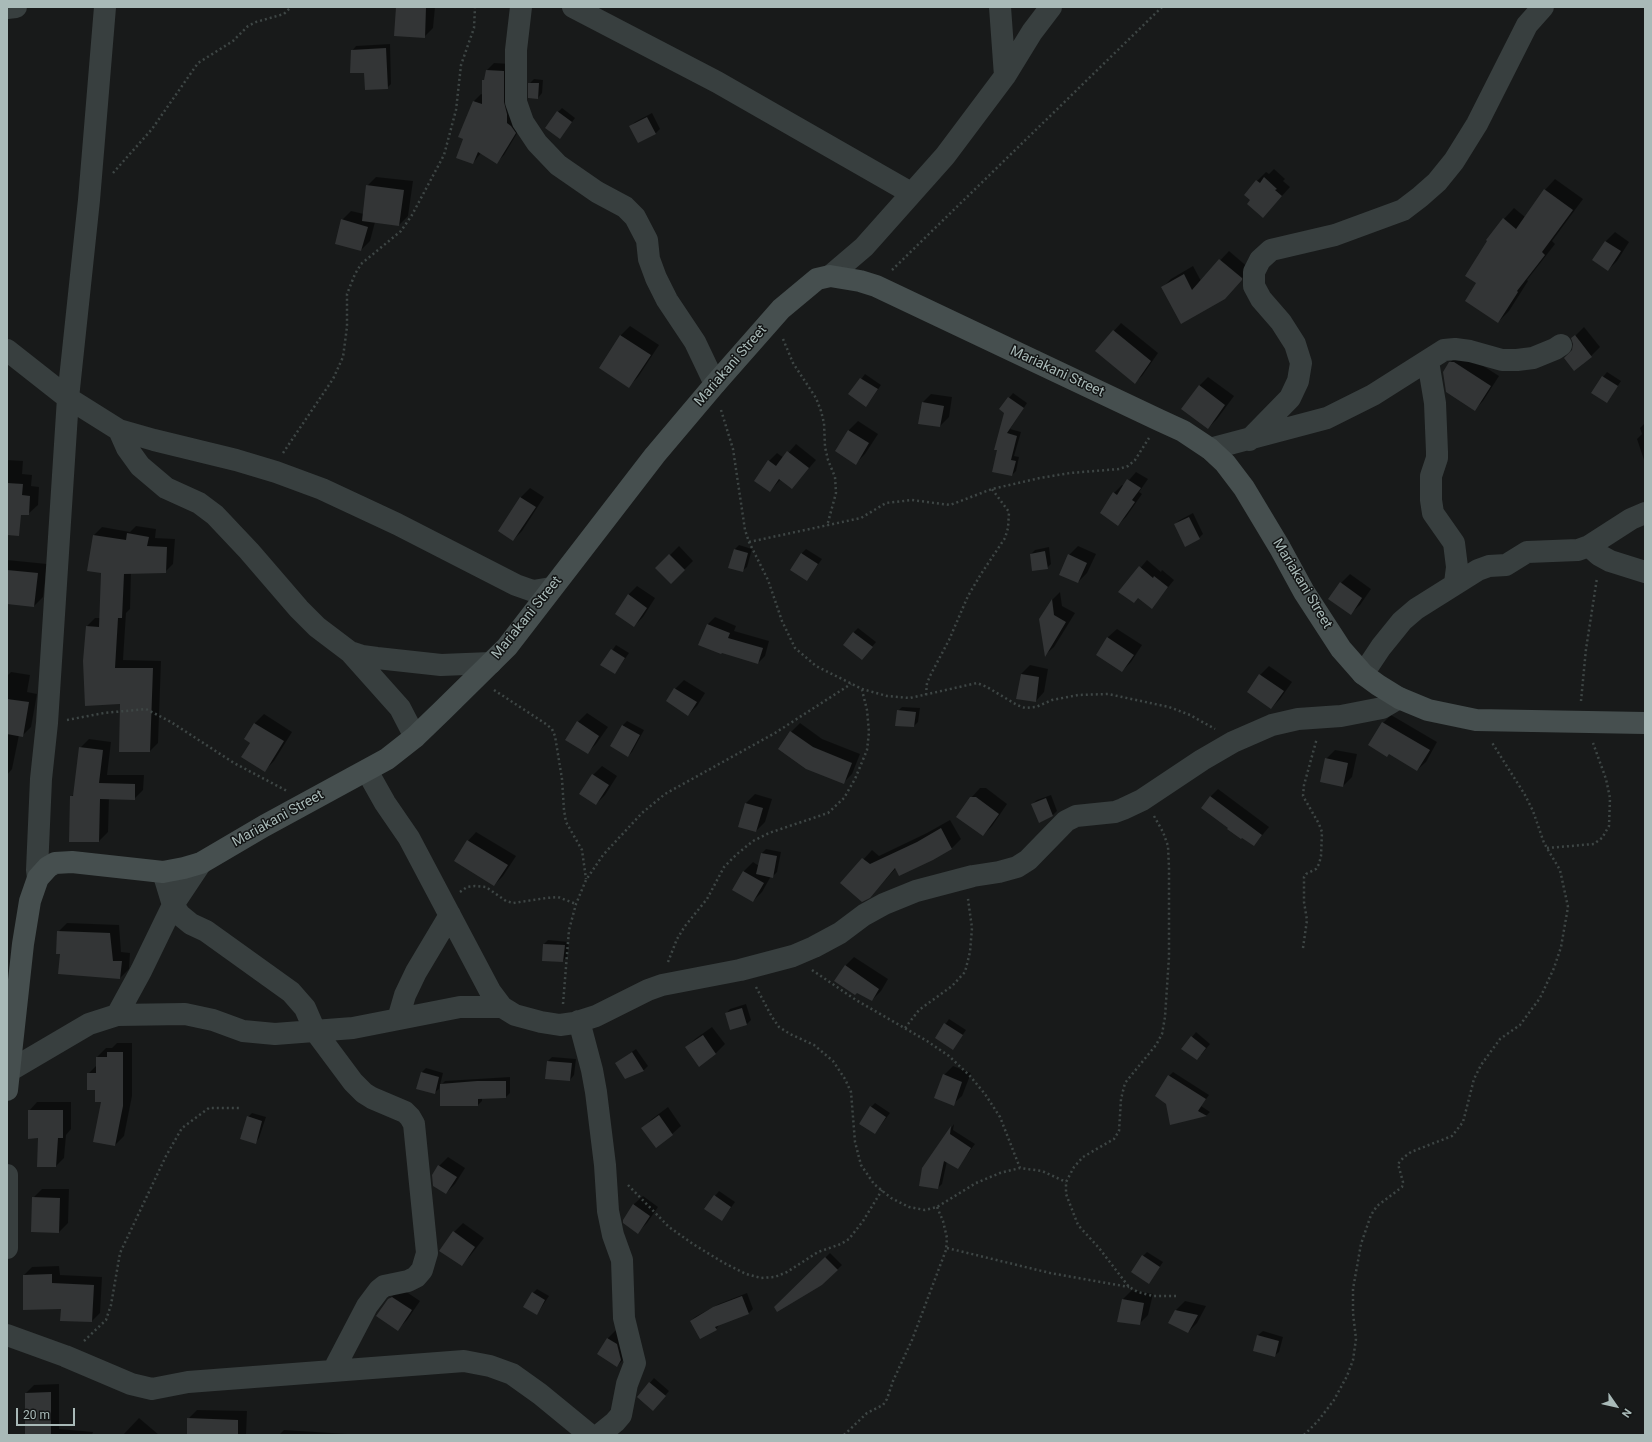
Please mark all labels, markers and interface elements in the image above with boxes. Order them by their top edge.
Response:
street label: Mariakani Street [691,322,771,410]
street label: Mariakani Street [1007,343,1107,401]
street label: Mariakani Street [1269,536,1335,632]
street label: Mariakani Street [488,573,566,663]
street label: Mariakani Street [229,787,327,851]
north arrow [1596,1386,1636,1426]
scale bar [18,1400,77,1426]
text: N [1619,1406,1634,1420]
text: 20 m [23,1408,50,1422]

